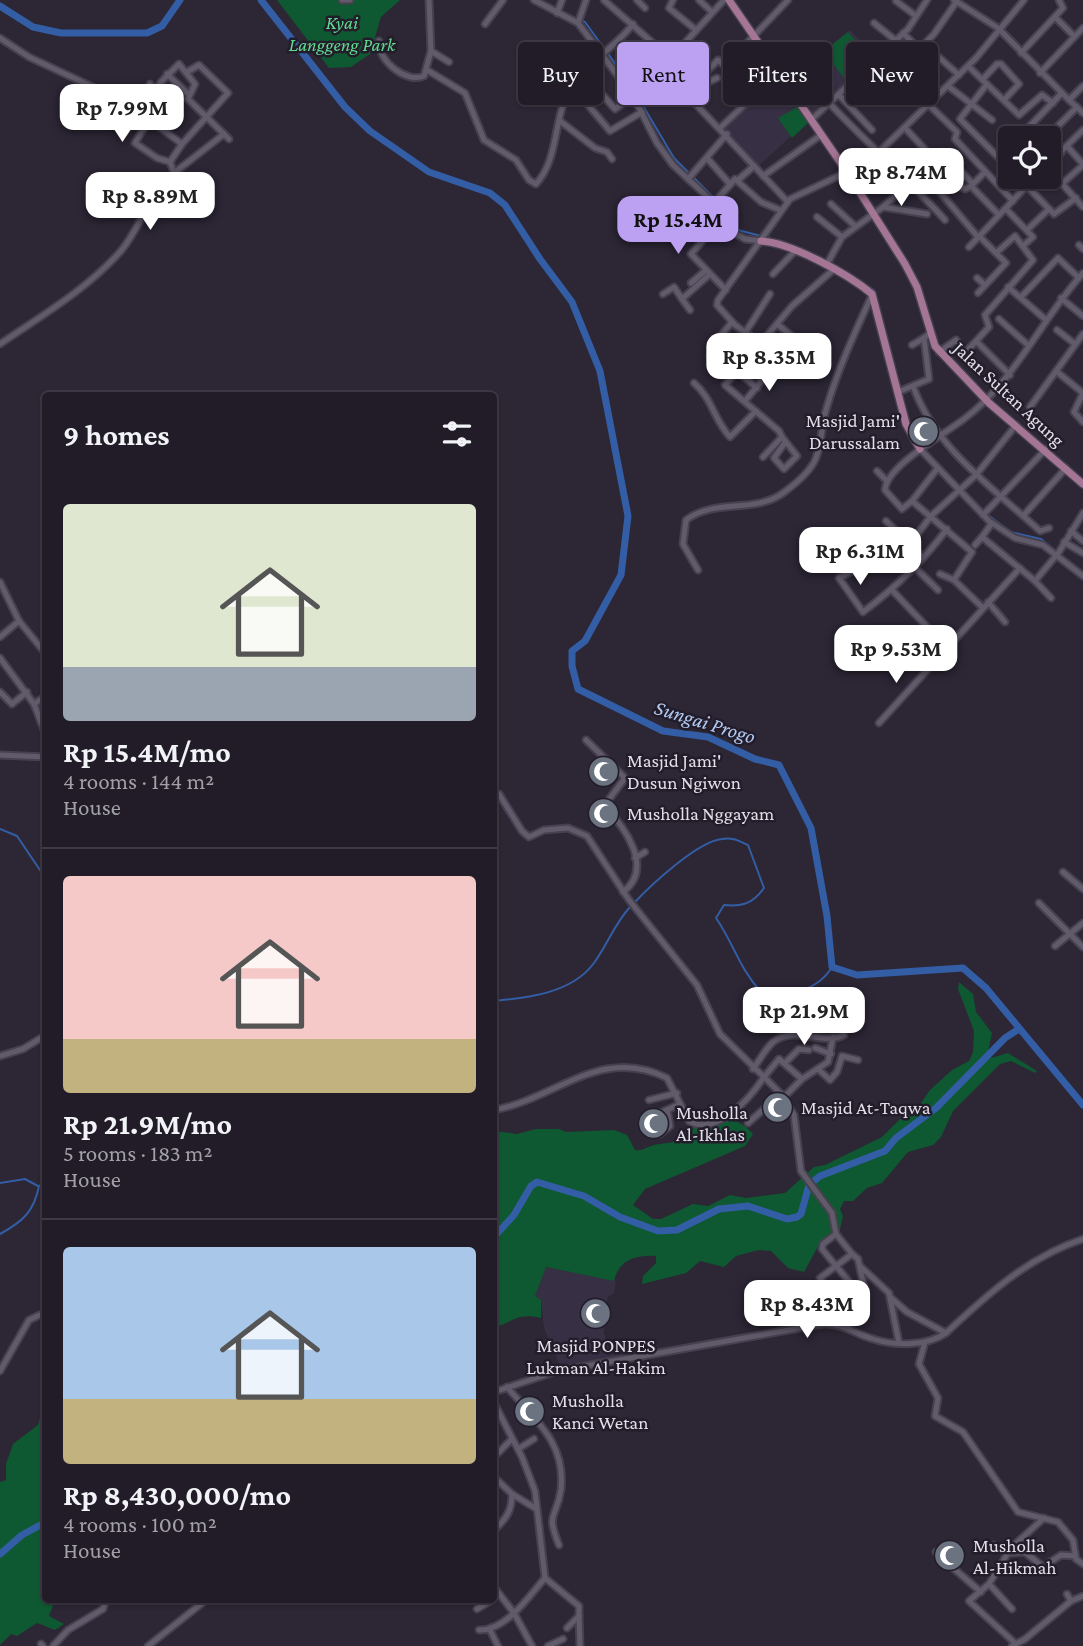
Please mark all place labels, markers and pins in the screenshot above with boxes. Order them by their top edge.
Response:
pin: Rp 7.99M [50,85,194,144]
pin: Rp 8.74M [829,148,973,208]
pin: Rp 8.89M [78,173,222,232]
pin: Rp 15.4M [606,196,750,256]
pin: Rp 8.35M [697,334,841,393]
place label: Masjid Jami' Darussalam [806,410,900,453]
mosque icon: Masjid Jami' Darussalam [906,414,940,448]
pin: Rp 6.31M [788,528,932,587]
pin: Rp 9.53M [824,626,968,685]
place label: Masjid Jami' Dusun Ngiwon [627,750,741,793]
mosque icon: Masjid Jami' Dusun Ngiwon [587,754,621,788]
mosque icon: Musholla Nggayam [587,796,621,830]
place label: Musholla Nggayam [627,803,774,824]
pin: Rp 21.9M [732,988,876,1047]
mosque icon: Masjid At-Taqwa [761,1090,795,1124]
place label: Masjid At-Taqwa [801,1097,931,1119]
place label: Musholla Al-Ikhlas [676,1102,748,1145]
mosque icon: Musholla Al-Ikhlas [636,1106,670,1140]
pin: Rp 8.43M [735,1280,879,1340]
mosque icon: Masjid PONPES Lukman Al-Hakim [579,1297,613,1331]
place label: Masjid PONPES Lukman Al-Hakim [526,1335,666,1378]
place label: Musholla Kanci Wetan [552,1390,648,1433]
mosque icon: Musholla Kanci Wetan [512,1394,546,1428]
place label: Musholla Al-Hikmah [973,1535,1057,1578]
mosque icon: Musholla Al-Hikmah [933,1539,967,1573]

